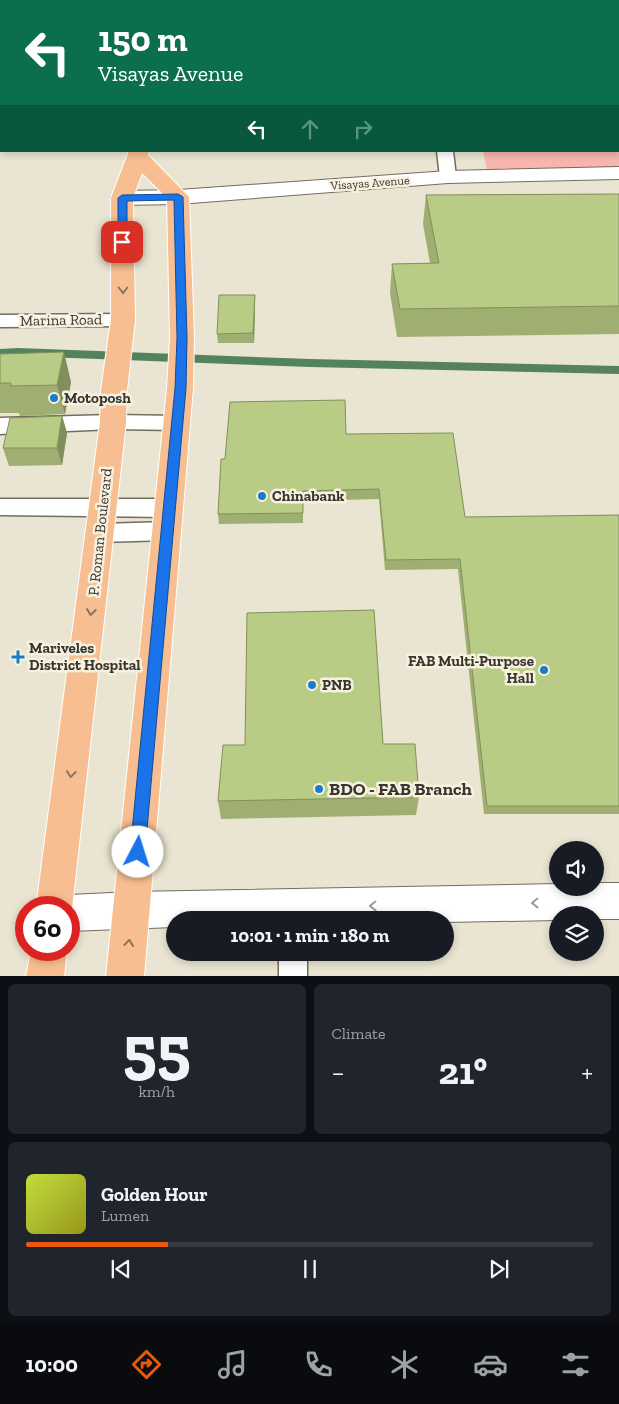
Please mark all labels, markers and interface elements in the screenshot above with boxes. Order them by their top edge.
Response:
text: 150 m [98,18,188,60]
icon: left [15,20,80,85]
text: Visayas Avenue [98,60,243,87]
icon: left [243,115,271,143]
icon: ahead [296,115,324,143]
icon: right [349,115,377,143]
street label: Visayas Avenue [329,173,410,193]
pin [101,221,143,263]
icon: arrive [108,228,136,256]
one-way arrow [118,287,128,295]
street label: Marina Road [20,310,103,330]
place label: Motoposh [64,389,131,407]
marker: Motoposh [48,392,60,404]
street label: P. Roman Boulevard [84,467,116,597]
place label: Chinabank [272,487,345,505]
marker: Chinabank [256,490,268,502]
one-way arrow [86,609,97,617]
place label: Mariveles District Hospital [29,639,141,674]
marker: Mariveles District Hospital [11,650,25,664]
place label: FAB Multi-Purpose Hall [408,652,534,687]
marker: FAB Multi-Purpose Hall [538,664,550,676]
place label: PNB [322,676,352,694]
marker: PNB [306,679,318,691]
one-way arrow [66,770,77,778]
place label: BDO - FAB Branch [329,778,473,800]
marker: BDO - FAB Branch [313,783,325,795]
position arrow [111,825,163,877]
map controls [549,841,604,961]
button: sound [549,841,604,896]
speed limit sign: 60 [15,896,80,961]
one-way arrow [531,898,539,908]
one-way arrow [369,901,376,911]
button: layers [549,906,604,961]
text: 10:01 · 1 min · 180 m [231,924,389,947]
one-way arrow [123,939,134,947]
text: 55 [123,1010,191,1088]
text: Climate [332,1024,386,1043]
text: 21° [438,1048,487,1094]
text: − [332,1056,345,1089]
text: + [581,1056,593,1089]
text: km/h [138,1082,175,1101]
text: Golden Hour [101,1183,208,1206]
text: Lumen [101,1206,149,1225]
icon: previous [107,1255,135,1283]
icon: pause [296,1255,324,1283]
icon: next [485,1255,513,1283]
icon: directions [129,1347,164,1382]
icon: music [215,1347,250,1382]
icon: phone [301,1347,336,1382]
icon: climate [387,1347,422,1382]
icon: car [473,1347,508,1382]
icon: filters [558,1347,593,1382]
text: 10:00 [25,1351,78,1378]

